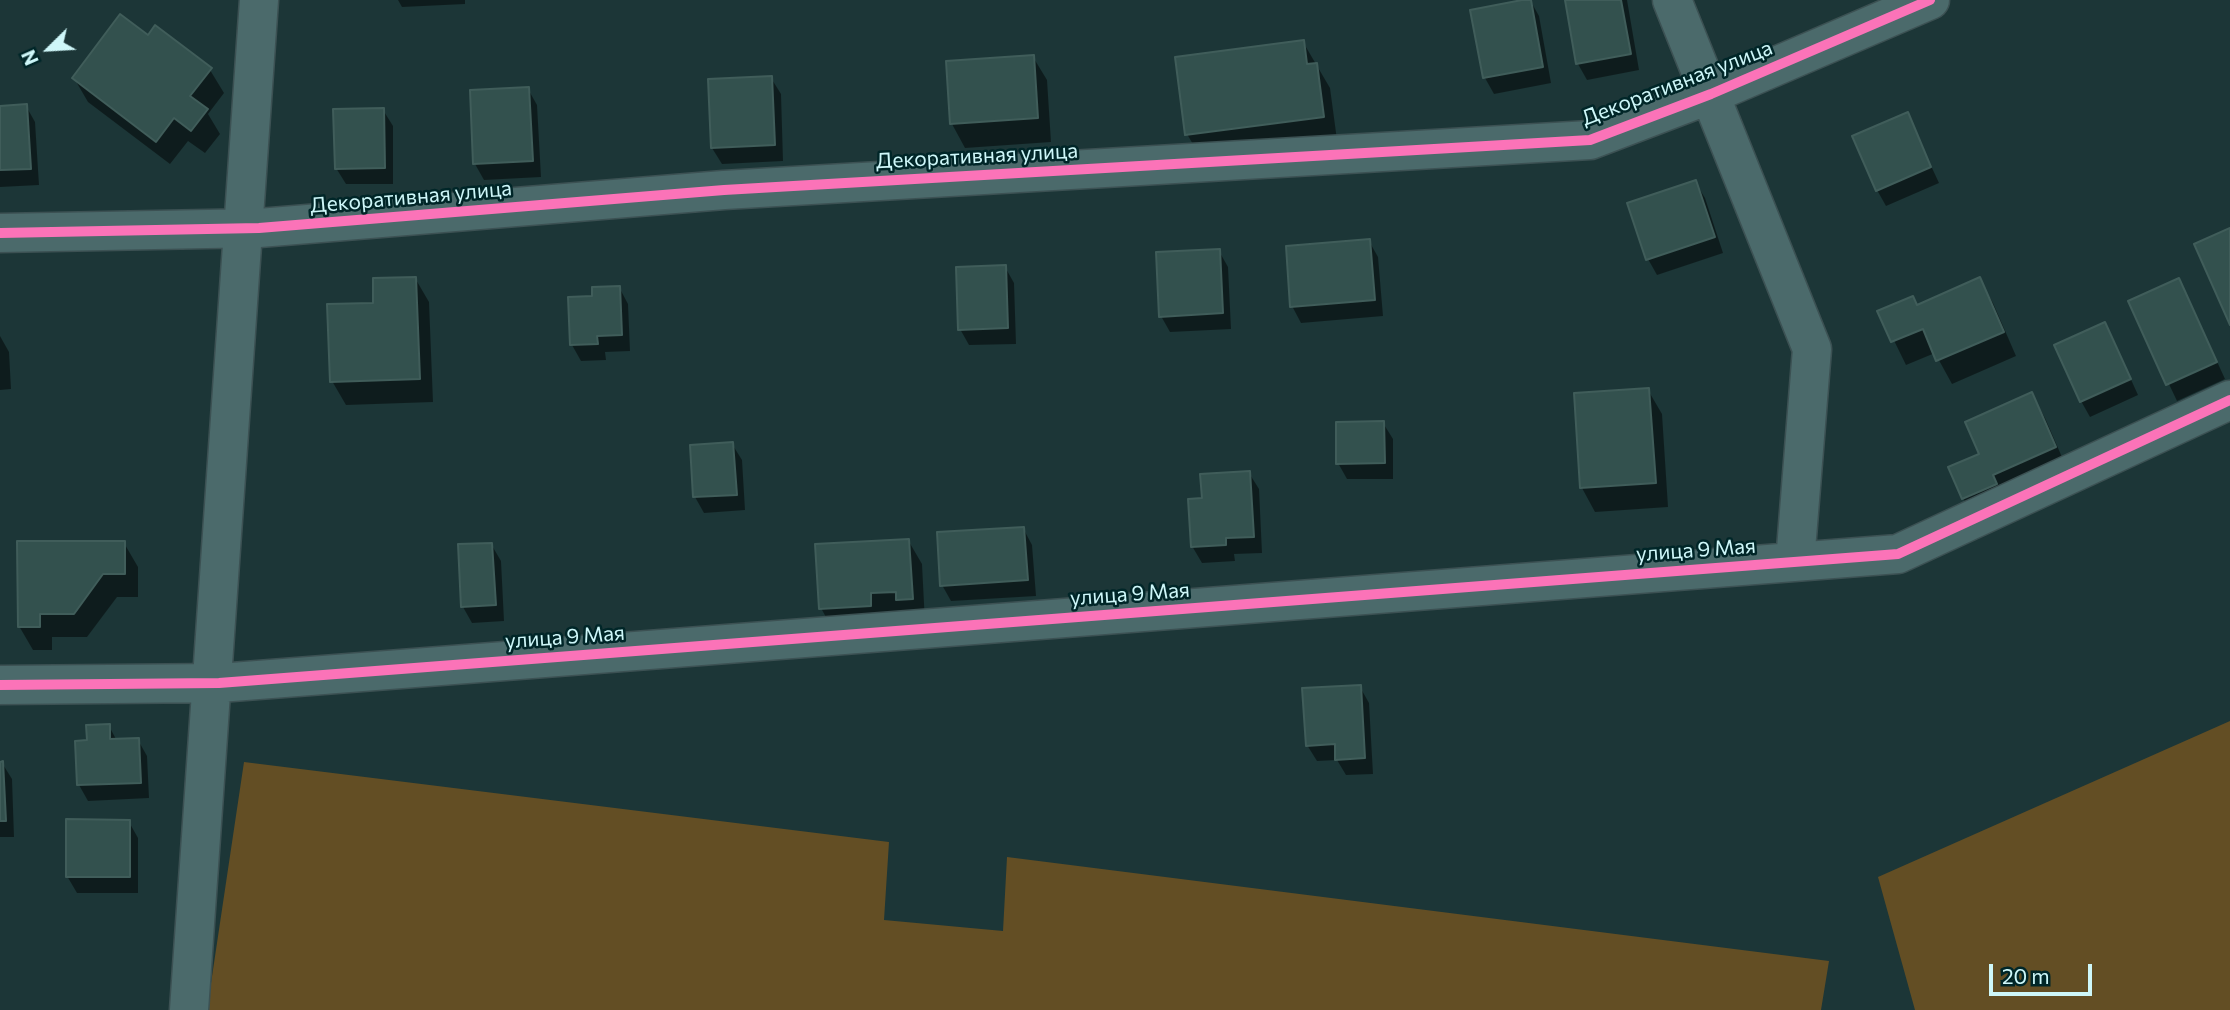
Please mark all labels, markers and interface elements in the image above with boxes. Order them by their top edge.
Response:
north arrow [14,14,84,84]
street label: Декоративная улица [1578,35,1776,131]
text: N [16,47,43,69]
street label: Декоративная улица [875,138,1079,174]
street label: Декоративная улица [309,176,513,218]
street label: улица 9 Мая [1635,533,1757,567]
street label: улица 9 Мая [1069,577,1191,611]
street label: улица 9 Мая [504,620,626,654]
scale bar [1992,950,2095,994]
text: 20 m [2002,963,2050,988]

